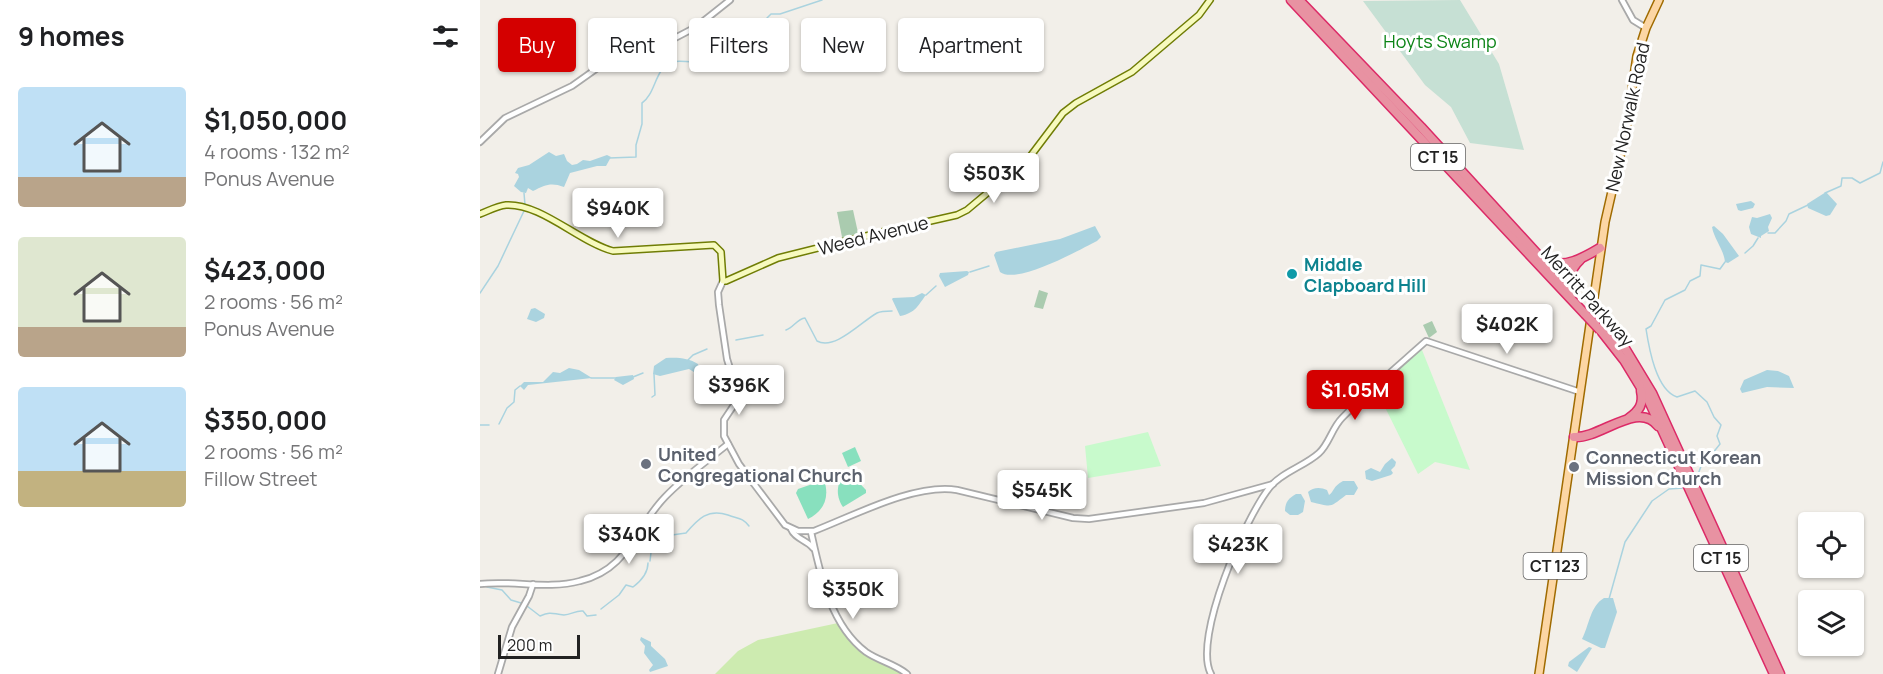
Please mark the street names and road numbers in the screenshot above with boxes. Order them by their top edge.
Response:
street label: New Norwalk Road [1599,40,1655,194]
road number: CT 15 [1411,144,1465,170]
street label: Weed Avenue [815,210,931,260]
street label: Merritt Parkway [1536,240,1640,352]
road number: CT 15 [1694,545,1748,571]
road number: CT 123 [1524,553,1586,579]

